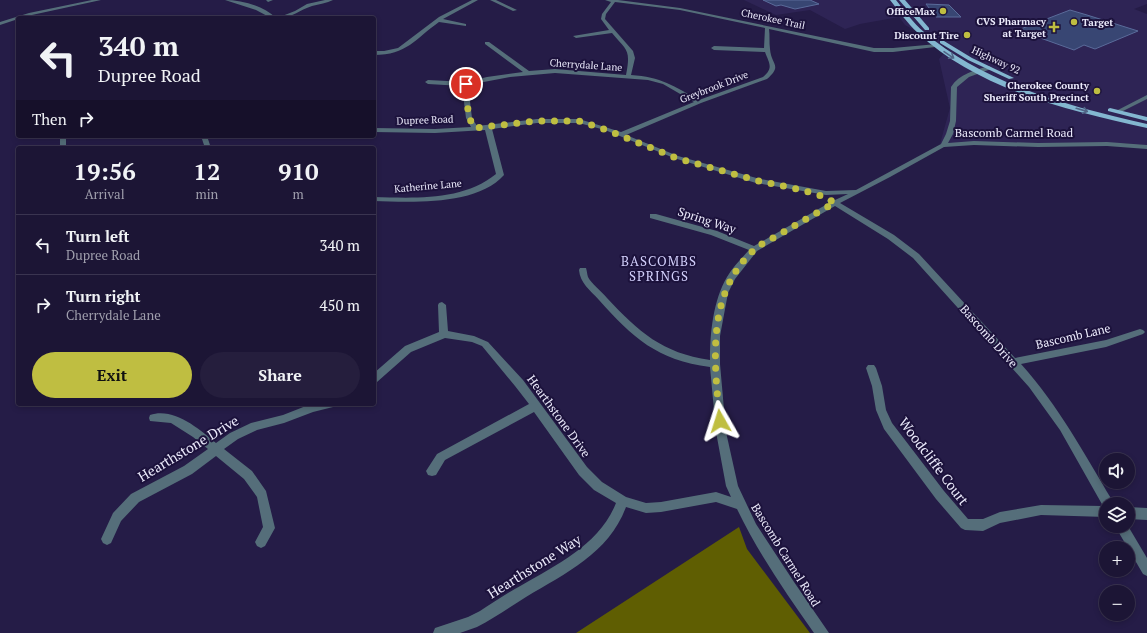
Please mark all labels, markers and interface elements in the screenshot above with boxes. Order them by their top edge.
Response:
place label: OfficeMax [887,5,935,18]
street label: Cherokee Trail [740,6,806,32]
marker: OfficeMax [938,6,948,16]
place label: CVS Pharmacy at Target [977,15,1047,40]
place label: Target [1082,16,1113,29]
marker: Target [1069,17,1079,27]
marker: CVS Pharmacy at Target [1049,22,1059,32]
text: 340 m [98,27,179,64]
place label: Discount Tire [894,29,960,42]
marker: Discount Tire [962,30,972,40]
icon: left [32,32,84,84]
street label: Highway 92 [970,43,1022,77]
one-way arrow [944,51,955,59]
street label: Cherrydale Lane [549,56,623,74]
text: Dupree Road [98,63,201,87]
pin [449,67,483,101]
street label: Greybrook Drive [678,68,750,106]
icon: arrive [455,73,477,95]
place label: Cherokee County Sheriff South Precinct [984,79,1090,104]
marker: Cherokee County Sheriff South Precinct [1092,86,1102,96]
one-way arrow [1075,107,1088,114]
icon: right [75,108,97,130]
text: Then [32,109,67,129]
street label: Dupree Road [396,112,454,127]
street label: Bascomb Carmel Road [955,125,1074,140]
text: 19:56 [73,155,136,187]
text: 12 [193,155,220,187]
text: 910 [278,155,319,187]
street label: Katherine Lane [394,177,462,195]
text: Arrival [85,185,125,203]
text: min [195,185,218,203]
text: m [293,185,304,203]
street label: Spring Way [676,204,739,237]
text: Turn left [66,226,130,246]
icon: left [32,234,54,256]
text: 340 m [319,235,360,255]
text: Dupree Road [66,246,140,264]
district label: BASCOMBS SPRINGS [621,252,697,285]
text: Turn right [66,286,141,306]
icon: right [32,294,54,316]
text: 450 m [319,295,360,315]
street label: Bascomb Drive [957,302,1021,370]
text: Cherrydale Lane [66,306,161,324]
street label: Bascomb Lane [1034,320,1112,352]
button: Exit [32,352,192,398]
button: Share [200,352,360,398]
street label: Hearthstone Drive [524,372,594,460]
position arrow [699,400,741,442]
street label: Hearthstone Drive [134,410,242,486]
street label: Woodcliffe Court [895,413,974,509]
map controls [1099,453,1135,621]
button: sound [1099,453,1135,489]
button: layers [1099,497,1135,533]
street label: Bascomb Carmel Road [748,501,824,610]
street label: Hearthstone Way [484,529,585,602]
button: + [1099,541,1135,577]
button: − [1099,585,1135,621]

